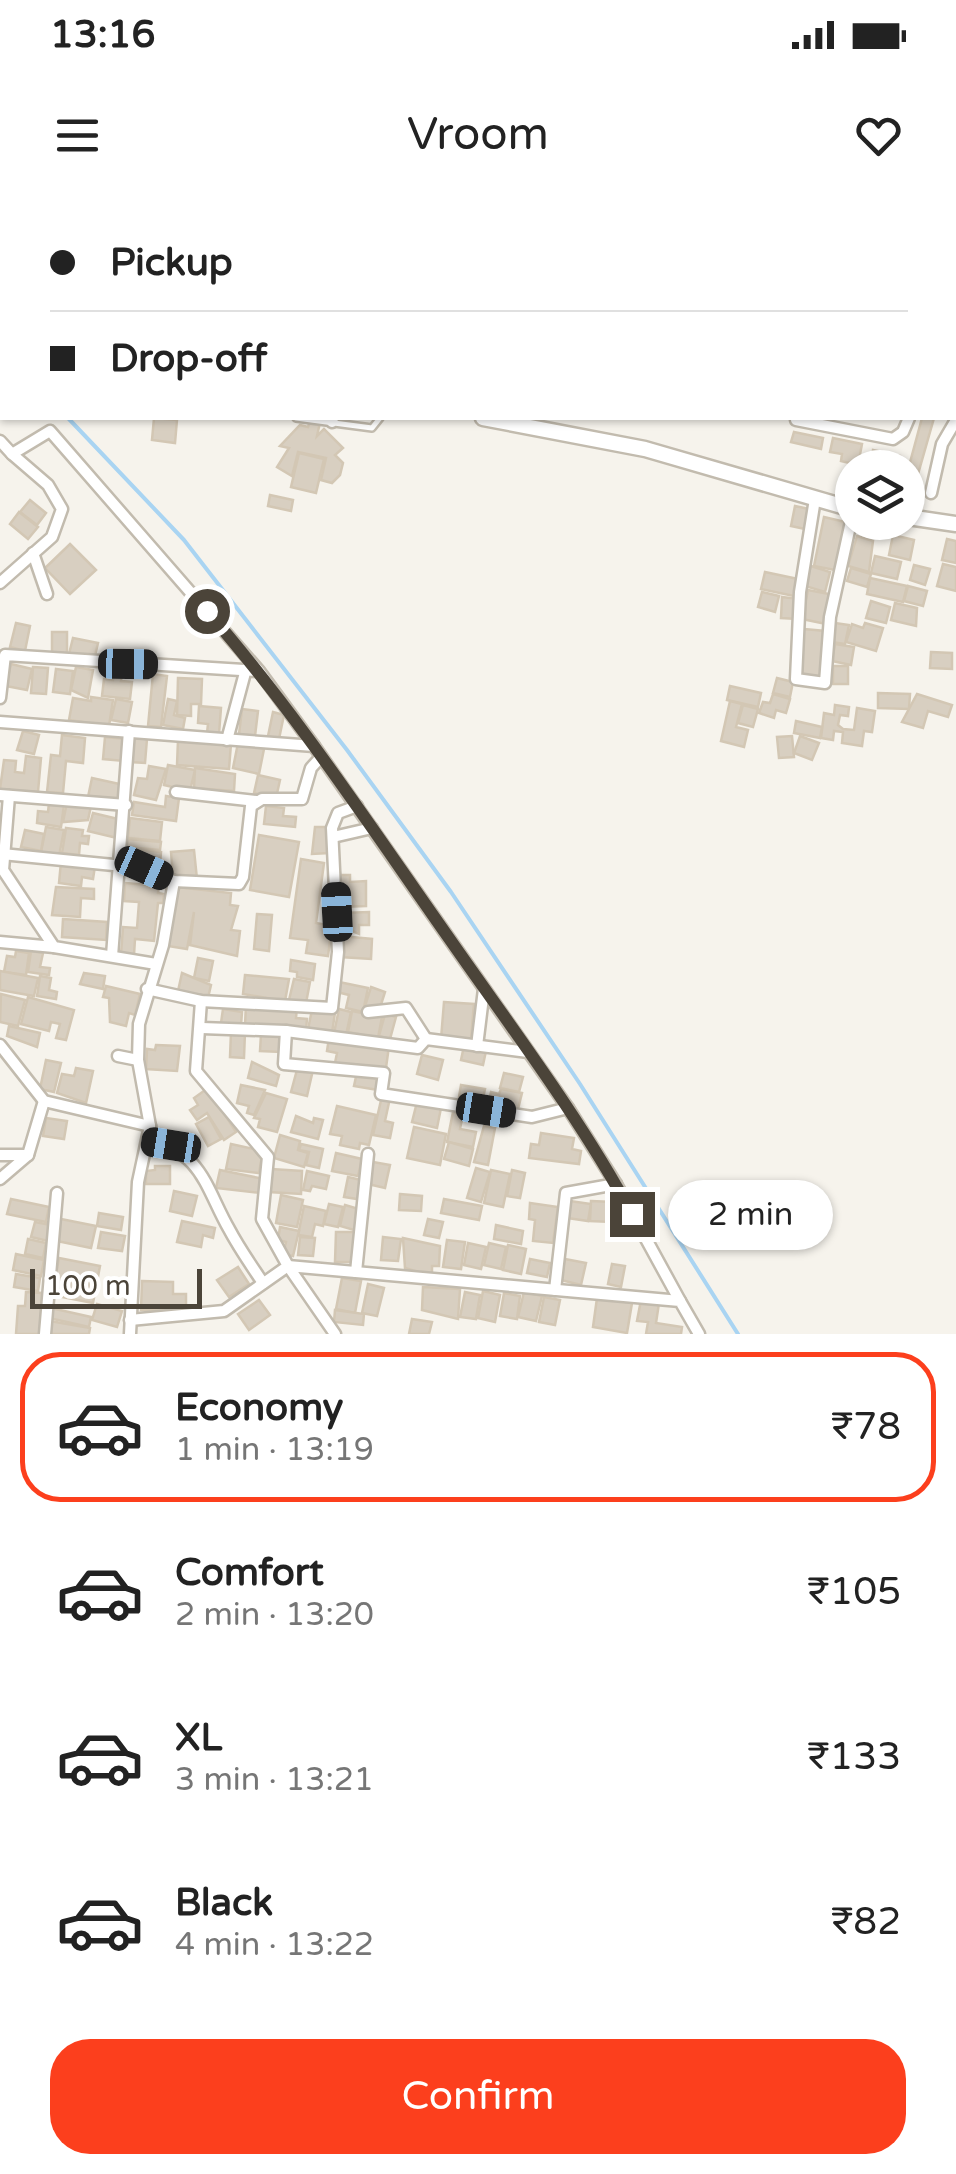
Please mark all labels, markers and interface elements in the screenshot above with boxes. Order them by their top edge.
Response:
text: 13:16 [50,12,155,58]
icon: menu [50,108,105,163]
text: Vroom [407,108,549,162]
icon: heart [851,108,906,163]
text: Pickup [110,240,233,286]
text: Drop-off [110,336,267,382]
map controls [835,450,925,540]
button: layers [835,450,925,540]
route start [185,589,230,634]
car [98,648,158,680]
car [110,842,178,894]
car [320,881,354,943]
car [454,1090,518,1130]
car [139,1125,203,1165]
callout: 2 min [667,1179,832,1249]
route end [610,1192,655,1237]
text: 2 min [708,1196,793,1234]
scale bar [30,1264,202,1308]
text: 100 m [45,1269,131,1303]
icon: car [55,1382,145,1472]
text: Economy [175,1385,343,1431]
text: ₹78 [831,1404,901,1450]
text: 1 min · 13:19 [175,1431,374,1469]
icon: car [55,1547,145,1637]
text: Comfort [175,1550,324,1596]
text: ₹105 [807,1569,901,1615]
text: 2 min · 13:20 [175,1596,374,1634]
icon: car [55,1712,145,1802]
text: XL [175,1715,222,1761]
text: ₹133 [807,1734,901,1780]
text: 3 min · 13:21 [175,1761,374,1799]
icon: car [55,1877,145,1967]
text: Black [175,1880,273,1926]
text: ₹82 [831,1899,901,1945]
text: 4 min · 13:22 [175,1926,374,1964]
button: Confirm [50,2039,906,2154]

